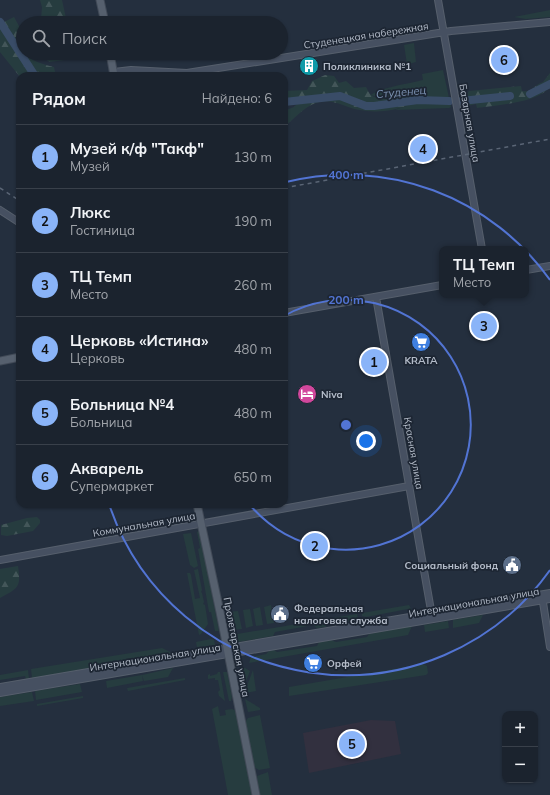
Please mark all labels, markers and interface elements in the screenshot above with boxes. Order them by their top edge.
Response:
search box [16,16,288,60]
street label: Студенецкая набережная [303,19,429,52]
icon: search [30,27,52,49]
text: Поиск [62,29,107,48]
pin: 6 [491,45,517,75]
building icon: Поликлиника №1 [298,55,320,77]
place label: Поликлиника №1 [323,60,411,73]
water label: Студенец [375,83,427,101]
street label: Базарная улица [456,83,483,163]
text: Рядом [32,88,86,109]
text: Найдено: 6 [202,90,272,106]
pin: 4 [410,134,436,164]
text: Музей к/ф "Такф" [70,139,204,158]
text: 1 [41,149,49,165]
text: 130 m [234,149,272,165]
text: Музей [70,158,110,174]
text: 400 m [328,167,364,182]
text: Люкс [70,203,110,222]
text: 2 [41,213,49,229]
text: 190 m [234,213,272,229]
text: Гостиница [70,222,135,238]
popup [439,246,529,298]
text: ТЦ Темп [453,255,515,274]
text: ТЦ Темп [70,267,132,286]
text: Место [453,274,491,290]
text: 3 [41,277,49,293]
text: 260 m [234,277,272,293]
text: Место [70,286,108,302]
text: 200 m [328,292,364,307]
pin: 3 [471,311,497,341]
text: Церковь «Истина» [70,331,208,350]
supermarket icon: KRATA [410,331,432,353]
text: 4 [41,341,49,357]
text: 480 m [234,341,272,357]
pin: 1 [361,347,387,377]
text: Церковь [70,350,125,366]
place label: KRATA [404,354,438,367]
hotel icon: Niva [296,383,318,405]
place label: Niva [321,388,343,401]
text: Больница №4 [70,395,174,414]
text: 5 [41,405,49,421]
text: 480 m [234,405,272,421]
text: Больница [70,414,132,430]
street label: Красная улица [401,416,426,490]
centre of rings [339,418,353,432]
your location [356,431,376,451]
text: Акварель [70,459,144,478]
text: 6 [41,469,49,485]
text: 650 m [234,469,272,485]
text: Супермаркет [70,478,153,494]
street label: Коммунальная улица [92,509,196,540]
pin: 2 [302,531,328,561]
public building icon: Социальный фонд [501,554,523,576]
place label: Социальный фонд [404,559,499,572]
street label: Интернациональная улица [408,585,540,620]
street label: Пролетарская улица [220,596,253,698]
place label: Федеральная налоговая служба [294,602,388,627]
public building icon: Федеральная налоговая служба [269,603,291,625]
street label: Интернациональная улица [89,641,221,674]
supermarket icon: Орфей [302,652,324,674]
place label: Орфей [327,657,362,670]
map controls [502,711,538,783]
button: + [502,711,538,747]
pin: 5 [339,729,365,759]
button: − [502,747,538,783]

